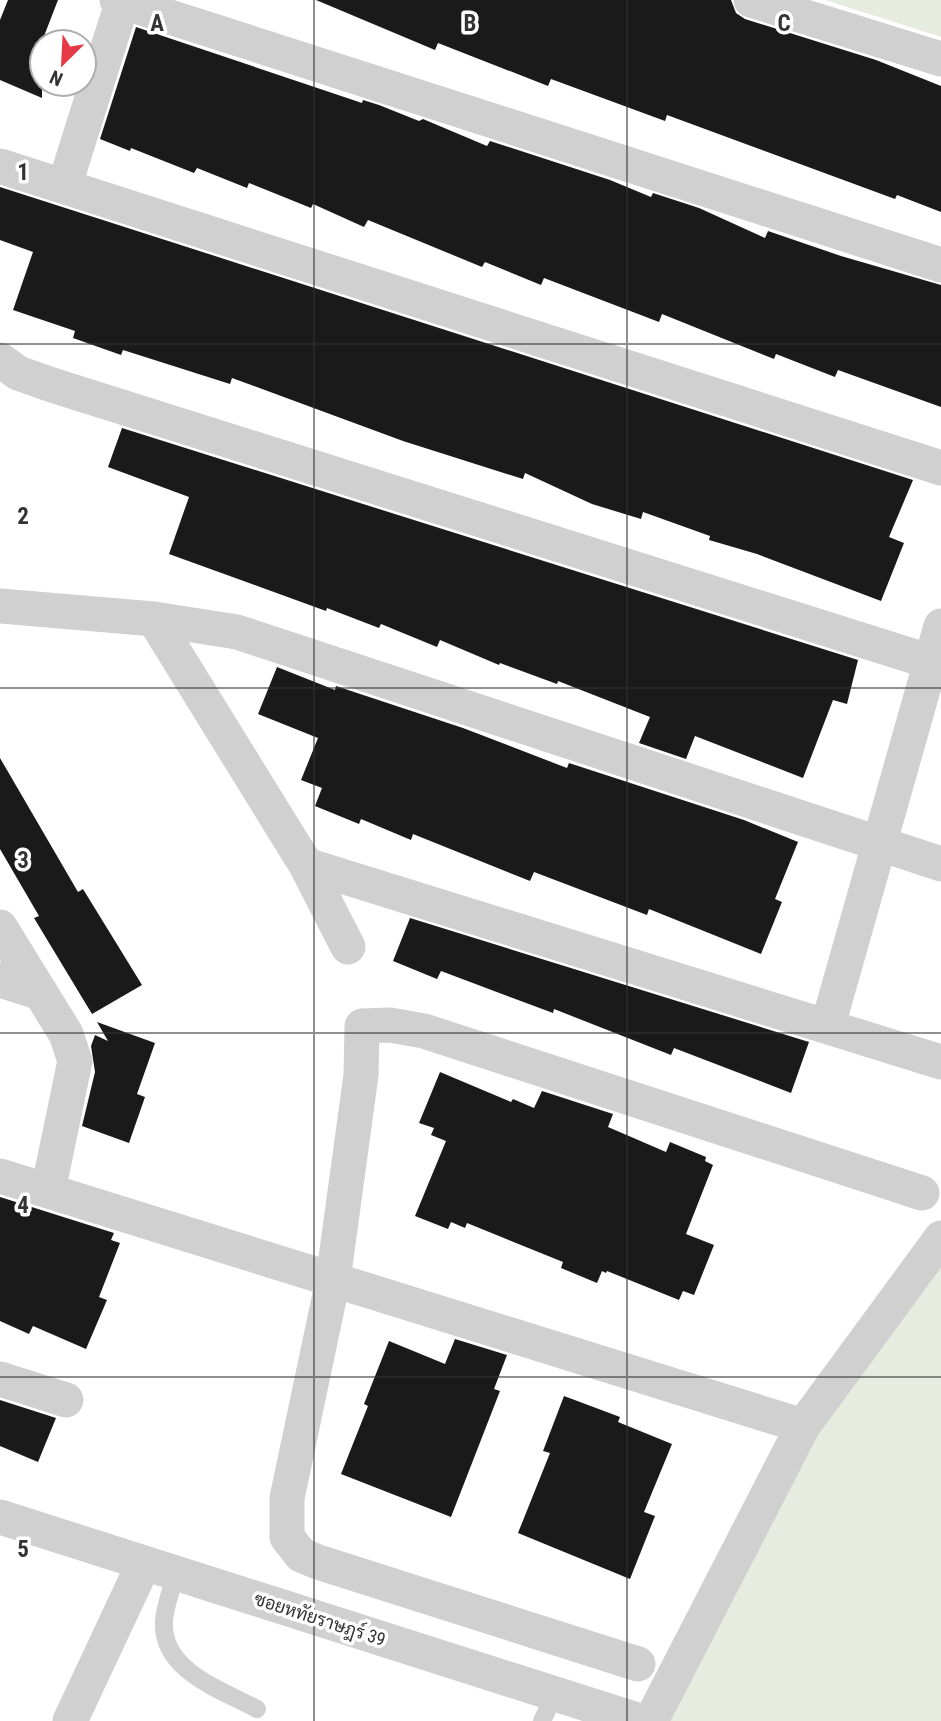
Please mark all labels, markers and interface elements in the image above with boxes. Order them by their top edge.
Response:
text: A [150,10,164,37]
text: B [464,10,476,37]
text: C [777,10,791,37]
north arrow [28,28,98,98]
text: N [46,65,66,91]
text: 1 [17,159,29,186]
text: 2 [17,503,29,530]
text: 3 [17,847,29,874]
text: 4 [17,1192,29,1219]
text: 5 [17,1536,29,1563]
street label: ซอยหทัยราษฎร์ 39 [251,1586,389,1652]

